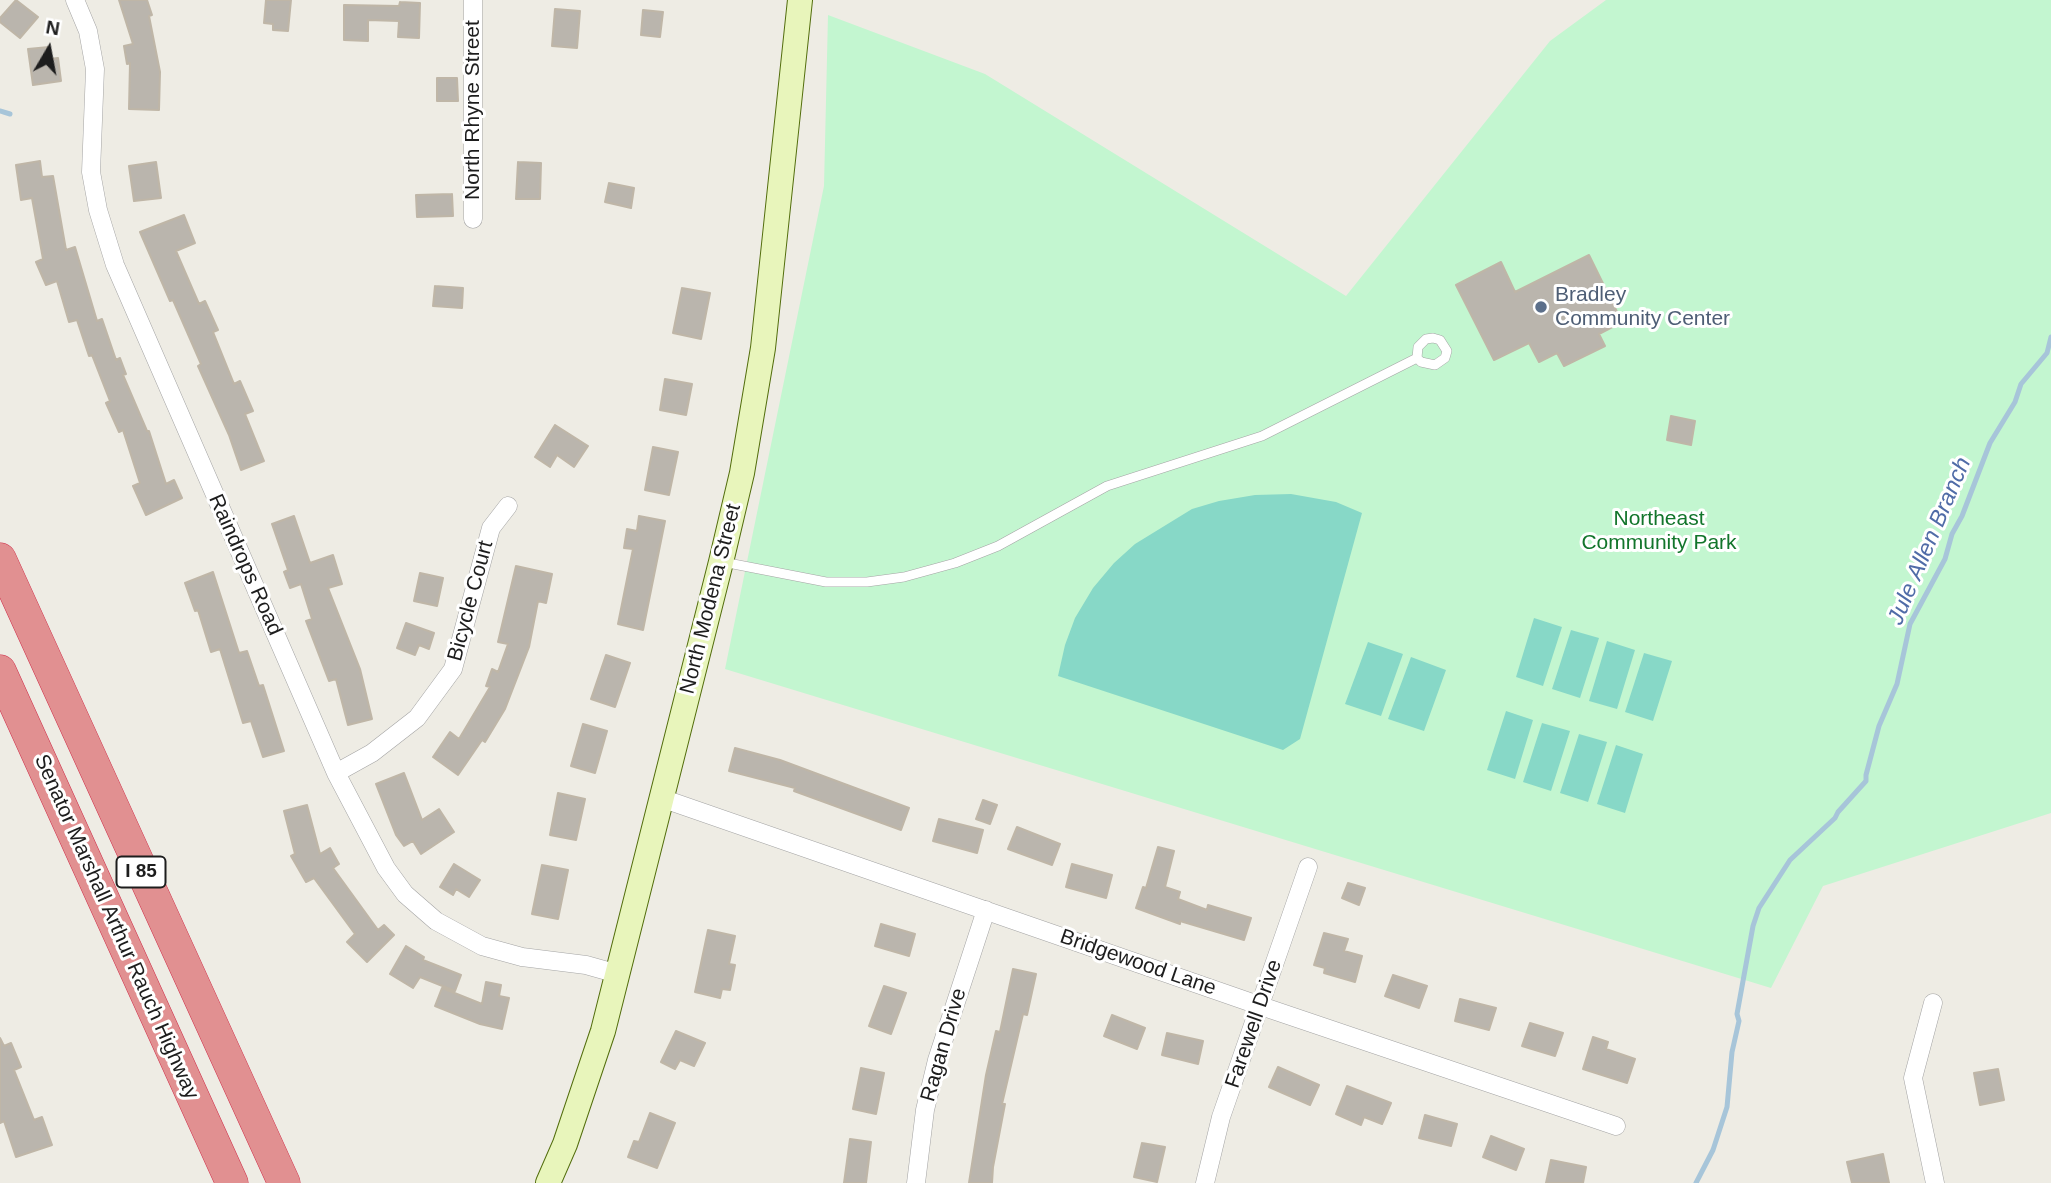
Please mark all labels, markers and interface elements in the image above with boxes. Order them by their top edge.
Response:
north arrow [14,14,84,84]
text: N [44,16,61,39]
street label: North Rhyne Street [460,20,486,200]
place label: Bradley Community Center [1555,282,1730,332]
marker: Bradley Community Center [1533,299,1549,315]
water label: Jule Allen Branch [1882,453,1978,629]
street label: Raindrops Road [203,491,287,639]
street label: North Modena Street [675,501,747,697]
park label: Northeast Community Park [1581,506,1737,556]
street label: Bicycle Court [443,538,499,664]
street label: Senator Marshall Arthur Rauch Highway [28,751,204,1103]
road number: I 85 [116,856,166,888]
street label: Bridgewood Lane [1057,924,1219,1002]
street label: Farewell Drive [1220,956,1288,1092]
street label: Ragan Drive [916,985,972,1105]

